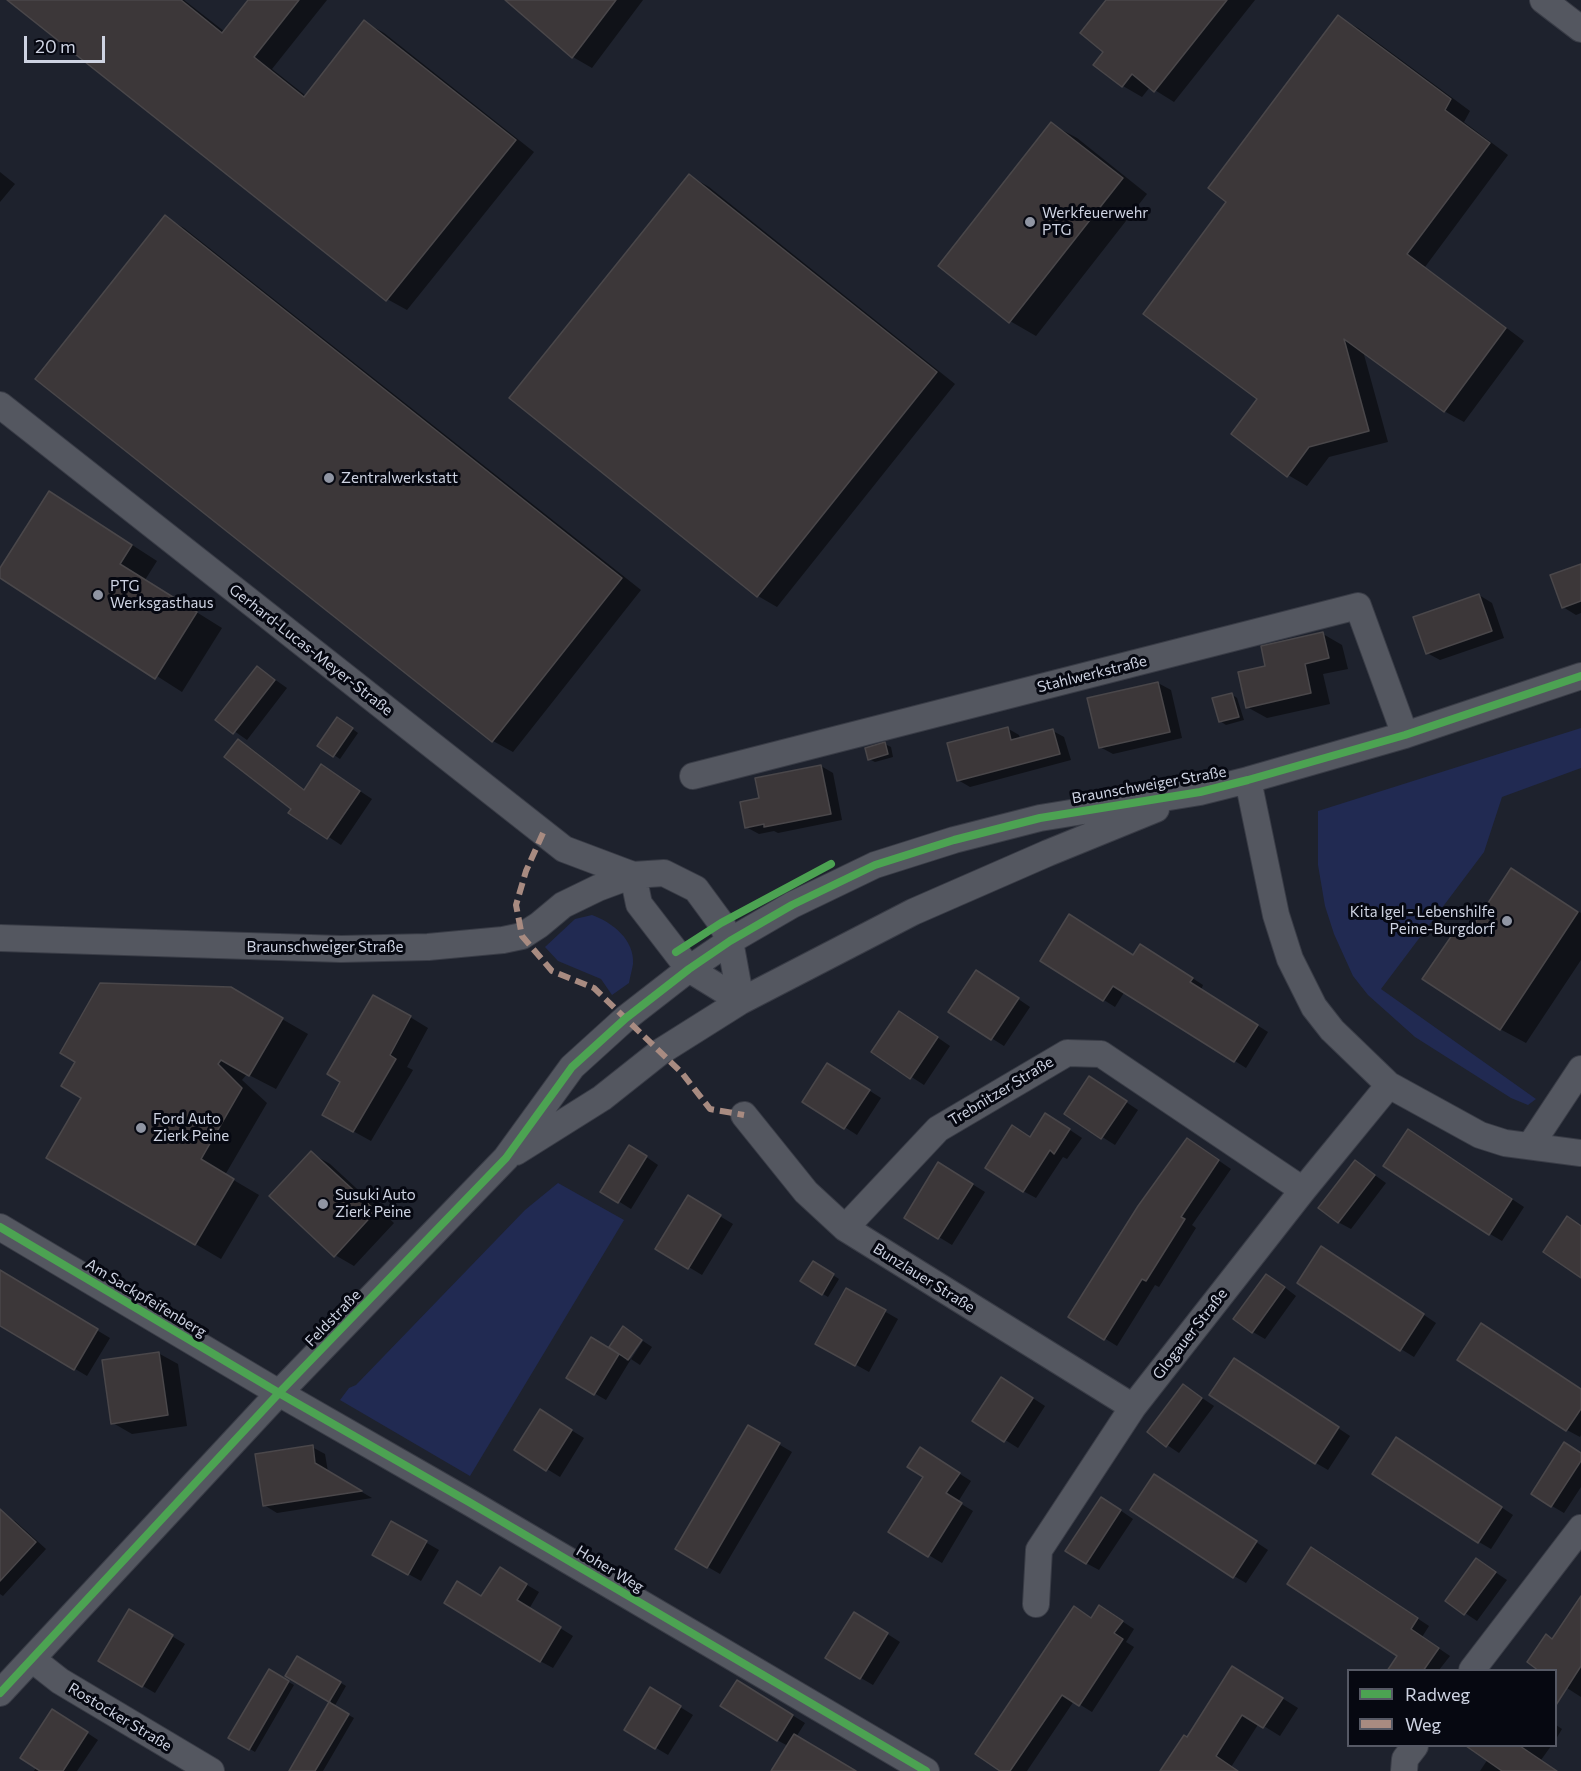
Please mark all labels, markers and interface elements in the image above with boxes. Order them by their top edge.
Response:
scale bar [27,24,108,62]
text: 20 m [35,35,76,57]
place label: Werkfeuerwehr PTG [1042,204,1148,239]
marker: Werkfeuerwehr PTG [1023,215,1037,229]
place label: Zentralwerkstatt [341,469,458,487]
marker: Zentralwerkstatt [322,471,336,485]
place label: PTG Werksgasthaus [110,577,214,612]
street label: Gerhard-Lucas-Meyer-Straße [226,581,396,719]
marker: PTG Werksgasthaus [91,588,105,602]
street label: Stahlwerkstraße [1035,652,1149,696]
street label: Braunschweiger Straße [1070,763,1228,807]
place label: Kita Igel - Lebenshilfe Peine-Burgdorf [1350,903,1495,938]
marker: Kita Igel - Lebenshilfe Peine-Burgdorf [1500,914,1514,928]
street label: Braunschweiger Straße [247,938,403,956]
street label: Trebnitzer Straße [945,1053,1057,1129]
place label: Ford Auto Zierk Peine [153,1110,229,1145]
marker: Ford Auto Zierk Peine [134,1121,148,1135]
place label: Susuki Auto Zierk Peine [335,1186,416,1221]
marker: Susuki Auto Zierk Peine [316,1197,330,1211]
street label: Bunzlauer Straße [870,1240,978,1316]
street label: Am Sackpfeifenberg [82,1255,210,1341]
street label: Glogauer Straße [1149,1285,1231,1383]
street label: Feldstraße [301,1286,365,1350]
street label: Hoher Weg [573,1542,647,1596]
legend [1347,1669,1557,1747]
street label: Rostocker Straße [65,1679,175,1755]
text: Radweg [1405,1683,1470,1705]
text: Weg [1405,1713,1441,1735]

